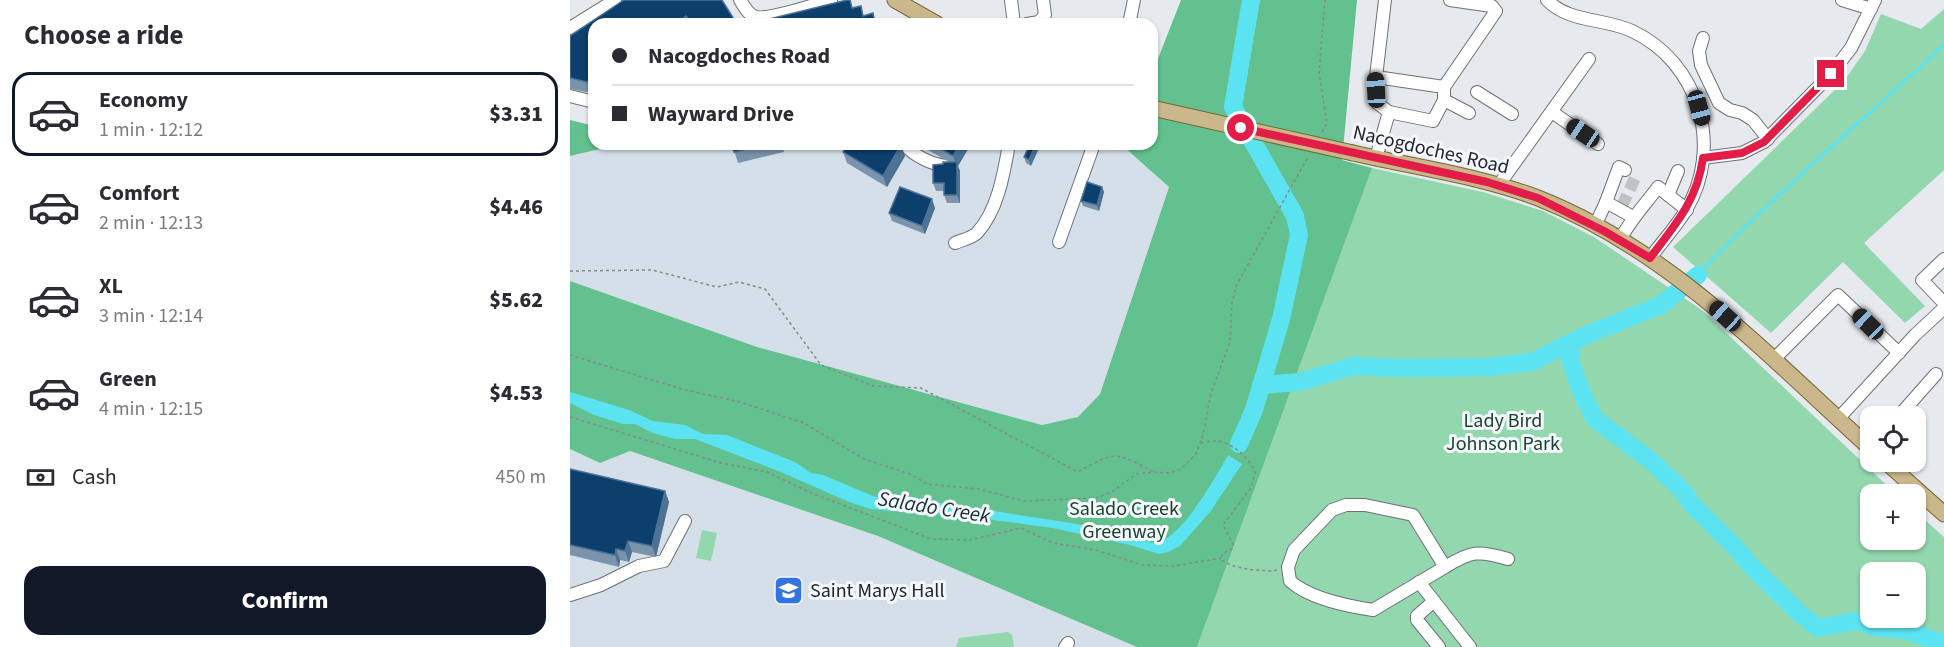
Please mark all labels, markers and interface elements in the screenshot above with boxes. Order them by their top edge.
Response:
text: Choose a ride [24,16,184,55]
text: Nacogdoches Road [648,40,830,72]
route end [1817,60,1844,87]
car [1366,72,1386,108]
text: Economy [99,84,188,116]
icon: car [27,87,81,141]
car [1686,88,1712,128]
text: $3.31 [489,98,543,130]
text: Wayward Drive [648,98,794,130]
route start [1227,114,1254,141]
car [1563,115,1603,151]
text: 1 min · 12:12 [99,116,203,144]
street label: Nacogdoches Road [1350,118,1512,182]
text: Comfort [99,177,180,209]
icon: car [27,180,81,234]
text: $4.46 [489,191,543,223]
text: 2 min · 12:13 [99,209,203,237]
text: XL [99,270,123,302]
icon: car [27,273,81,327]
text: $5.62 [489,284,543,316]
car [1706,297,1744,335]
text: 3 min · 12:14 [99,302,203,330]
car [1849,305,1887,343]
text: Green [99,363,157,395]
icon: car [27,366,81,420]
text: $4.53 [489,377,543,409]
text: 4 min · 12:15 [99,395,203,423]
map controls [1860,406,1926,628]
button: locate [1860,406,1926,472]
park label: Lady Bird Johnson Park [1446,407,1560,458]
icon: cash [24,461,57,494]
text: Cash [72,461,117,493]
text: 450 m [496,463,546,491]
water label: Salado Creek [876,483,993,531]
button: + [1860,484,1926,550]
park label: Salado Creek Greenway [1069,495,1179,546]
button: − [1860,562,1926,628]
button: Confirm [24,566,546,635]
school or university icon: Saint Marys Hall [773,575,805,607]
place label: Saint Marys Hall [810,577,945,605]

